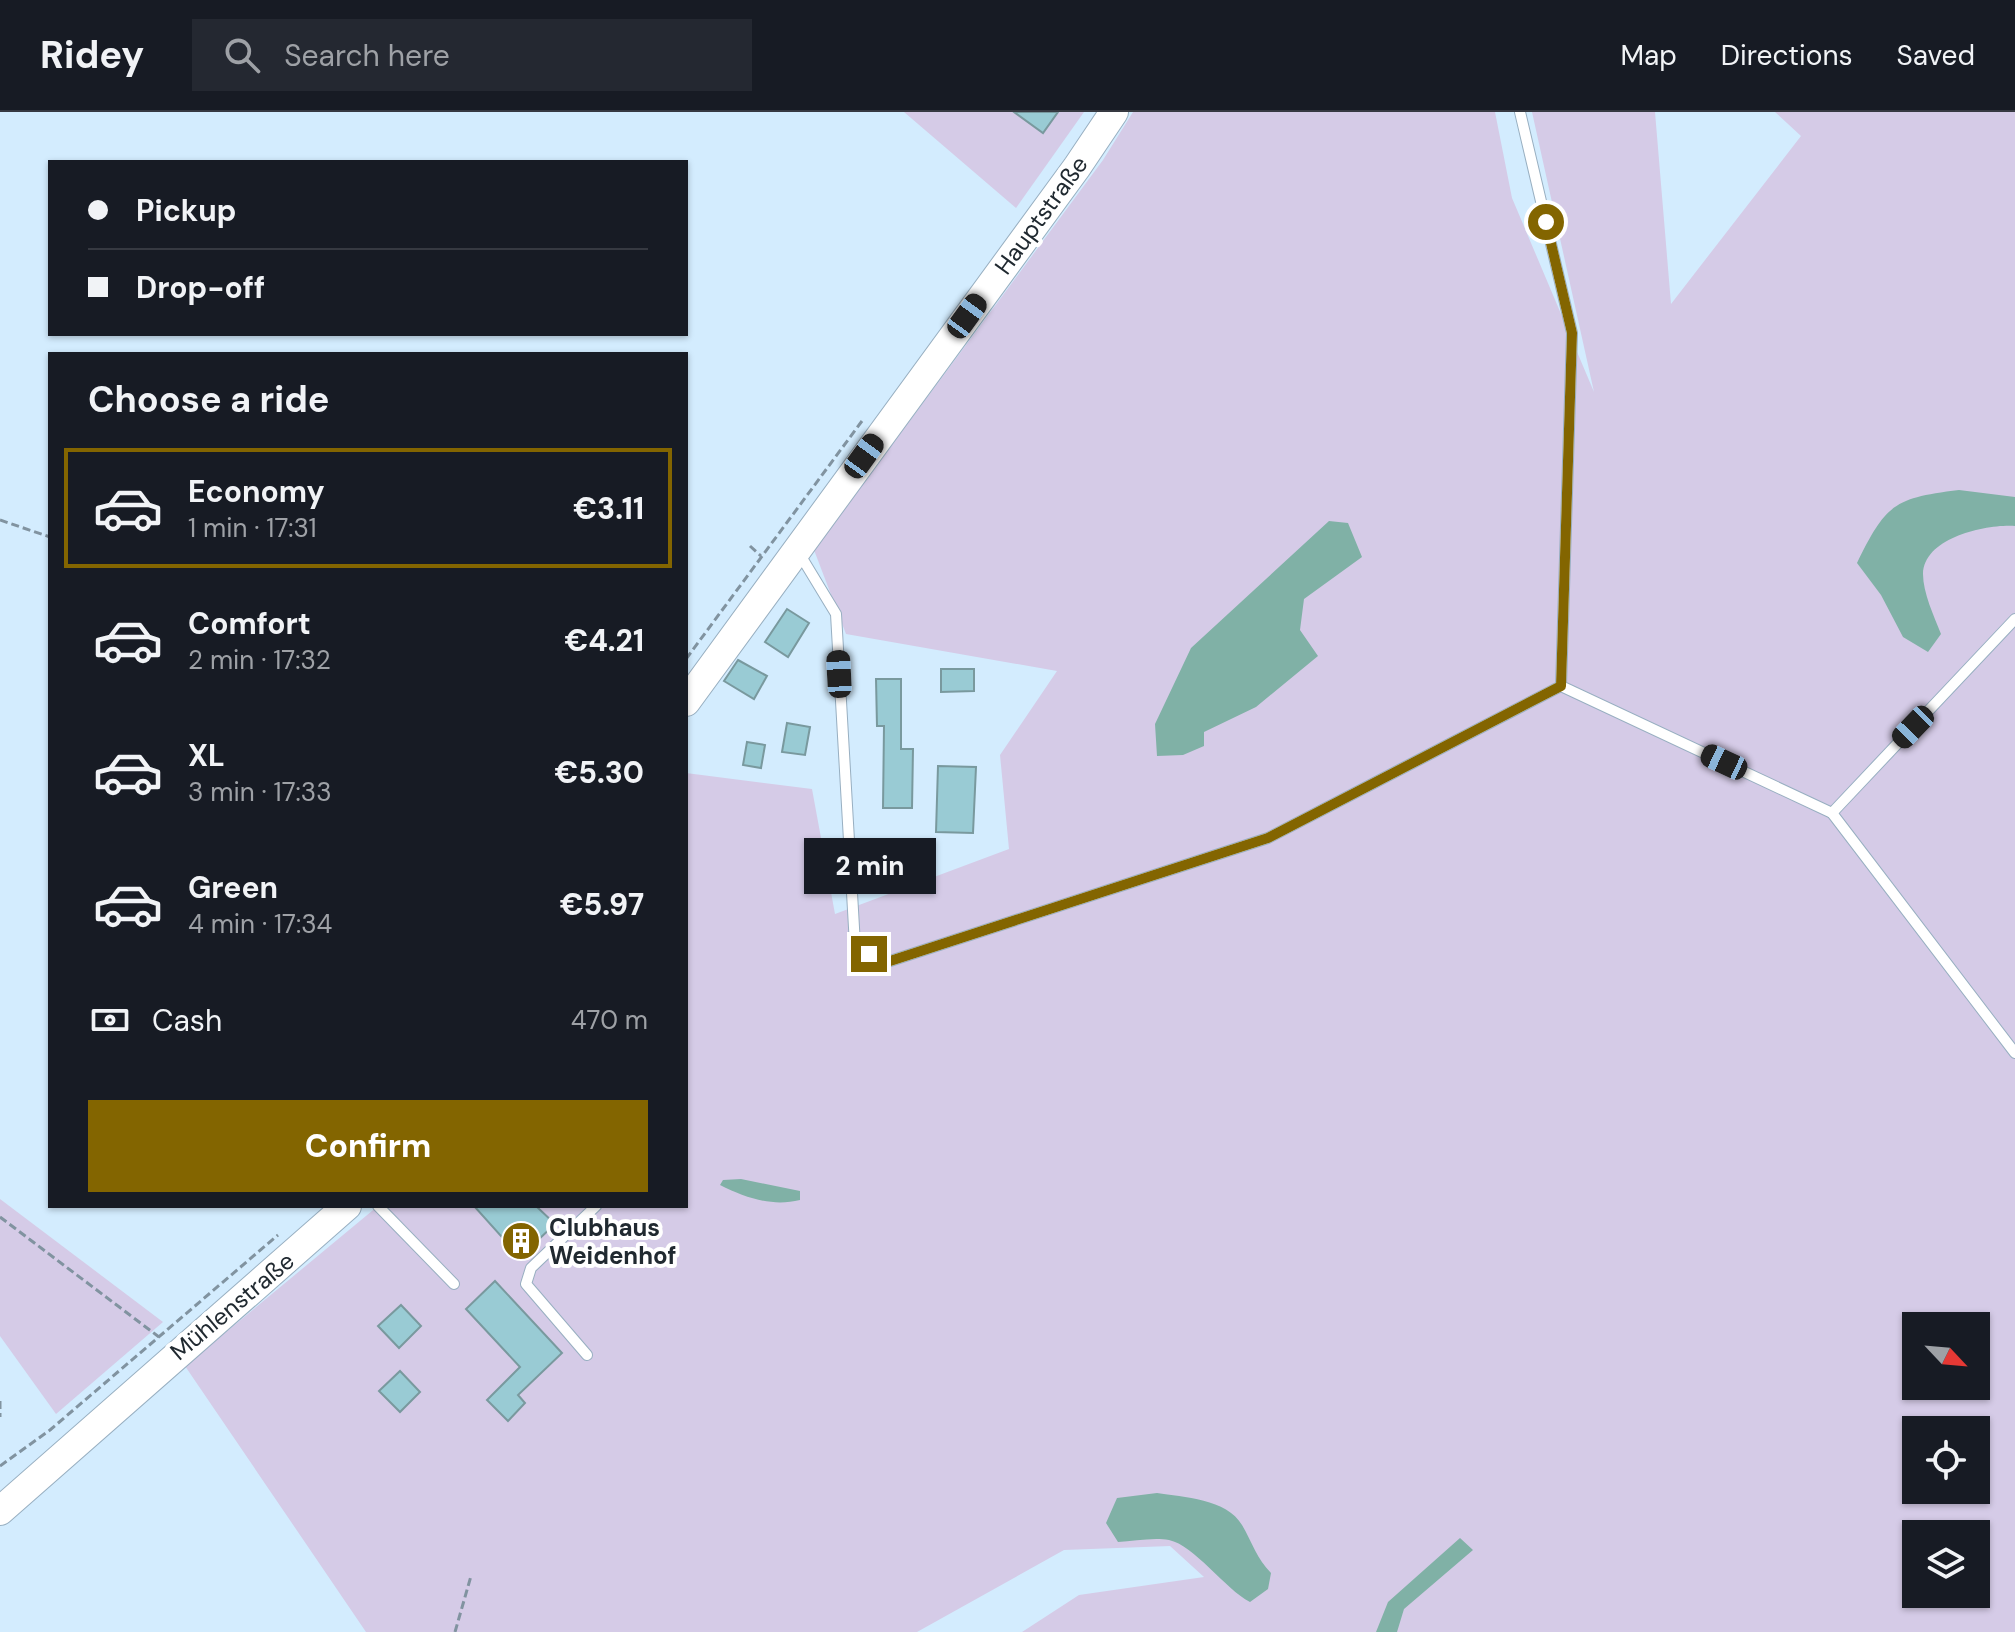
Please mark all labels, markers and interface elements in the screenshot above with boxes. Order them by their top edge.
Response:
search box [192,19,752,91]
text: Ridey [40,30,144,80]
icon: search [220,33,264,77]
text: Search here [284,36,450,75]
text: Map [1620,37,1677,74]
text: Directions [1721,37,1853,74]
text: Saved [1897,37,1975,74]
street label: Hauptstraße [988,150,1094,280]
text: Pickup [136,191,236,230]
route start [1528,204,1564,240]
text: Drop-off [136,268,265,307]
car [943,290,991,342]
text: Choose a ride [88,376,329,423]
car [840,430,888,482]
icon: car [92,472,164,544]
text: Economy [188,472,325,511]
text: €3.11 [573,489,644,528]
text: 1 min · 17:31 [188,511,317,545]
icon: car [92,604,164,676]
text: Comfort [188,604,311,643]
text: €4.21 [564,621,644,660]
text: 2 min · 17:32 [188,643,331,677]
car [826,649,852,699]
car [1888,701,1938,753]
icon: car [92,736,164,808]
text: XL [188,736,225,775]
car [1697,741,1751,783]
text: €5.30 [555,753,644,792]
text: 3 min · 17:33 [188,775,332,809]
callout: 2 min [803,838,935,894]
text: 2 min [835,849,905,883]
icon: car [92,868,164,940]
text: Green [188,868,278,907]
text: €5.97 [560,885,644,924]
text: 4 min · 17:34 [188,907,332,941]
route end [851,936,887,972]
icon: cash [88,998,132,1042]
text: Cash [152,1001,222,1040]
text: 470 m [571,1003,648,1037]
button: Confirm [88,1100,648,1192]
place label: Clubhaus Weidenhof [549,1212,677,1271]
building icon: Clubhaus Weidenhof [500,1220,542,1262]
street label: Mühlenstraße [164,1245,300,1367]
north arrow [1902,1312,1990,1400]
map controls [1902,1312,1990,1608]
button: locate [1902,1416,1990,1504]
button: layers [1902,1520,1990,1608]

